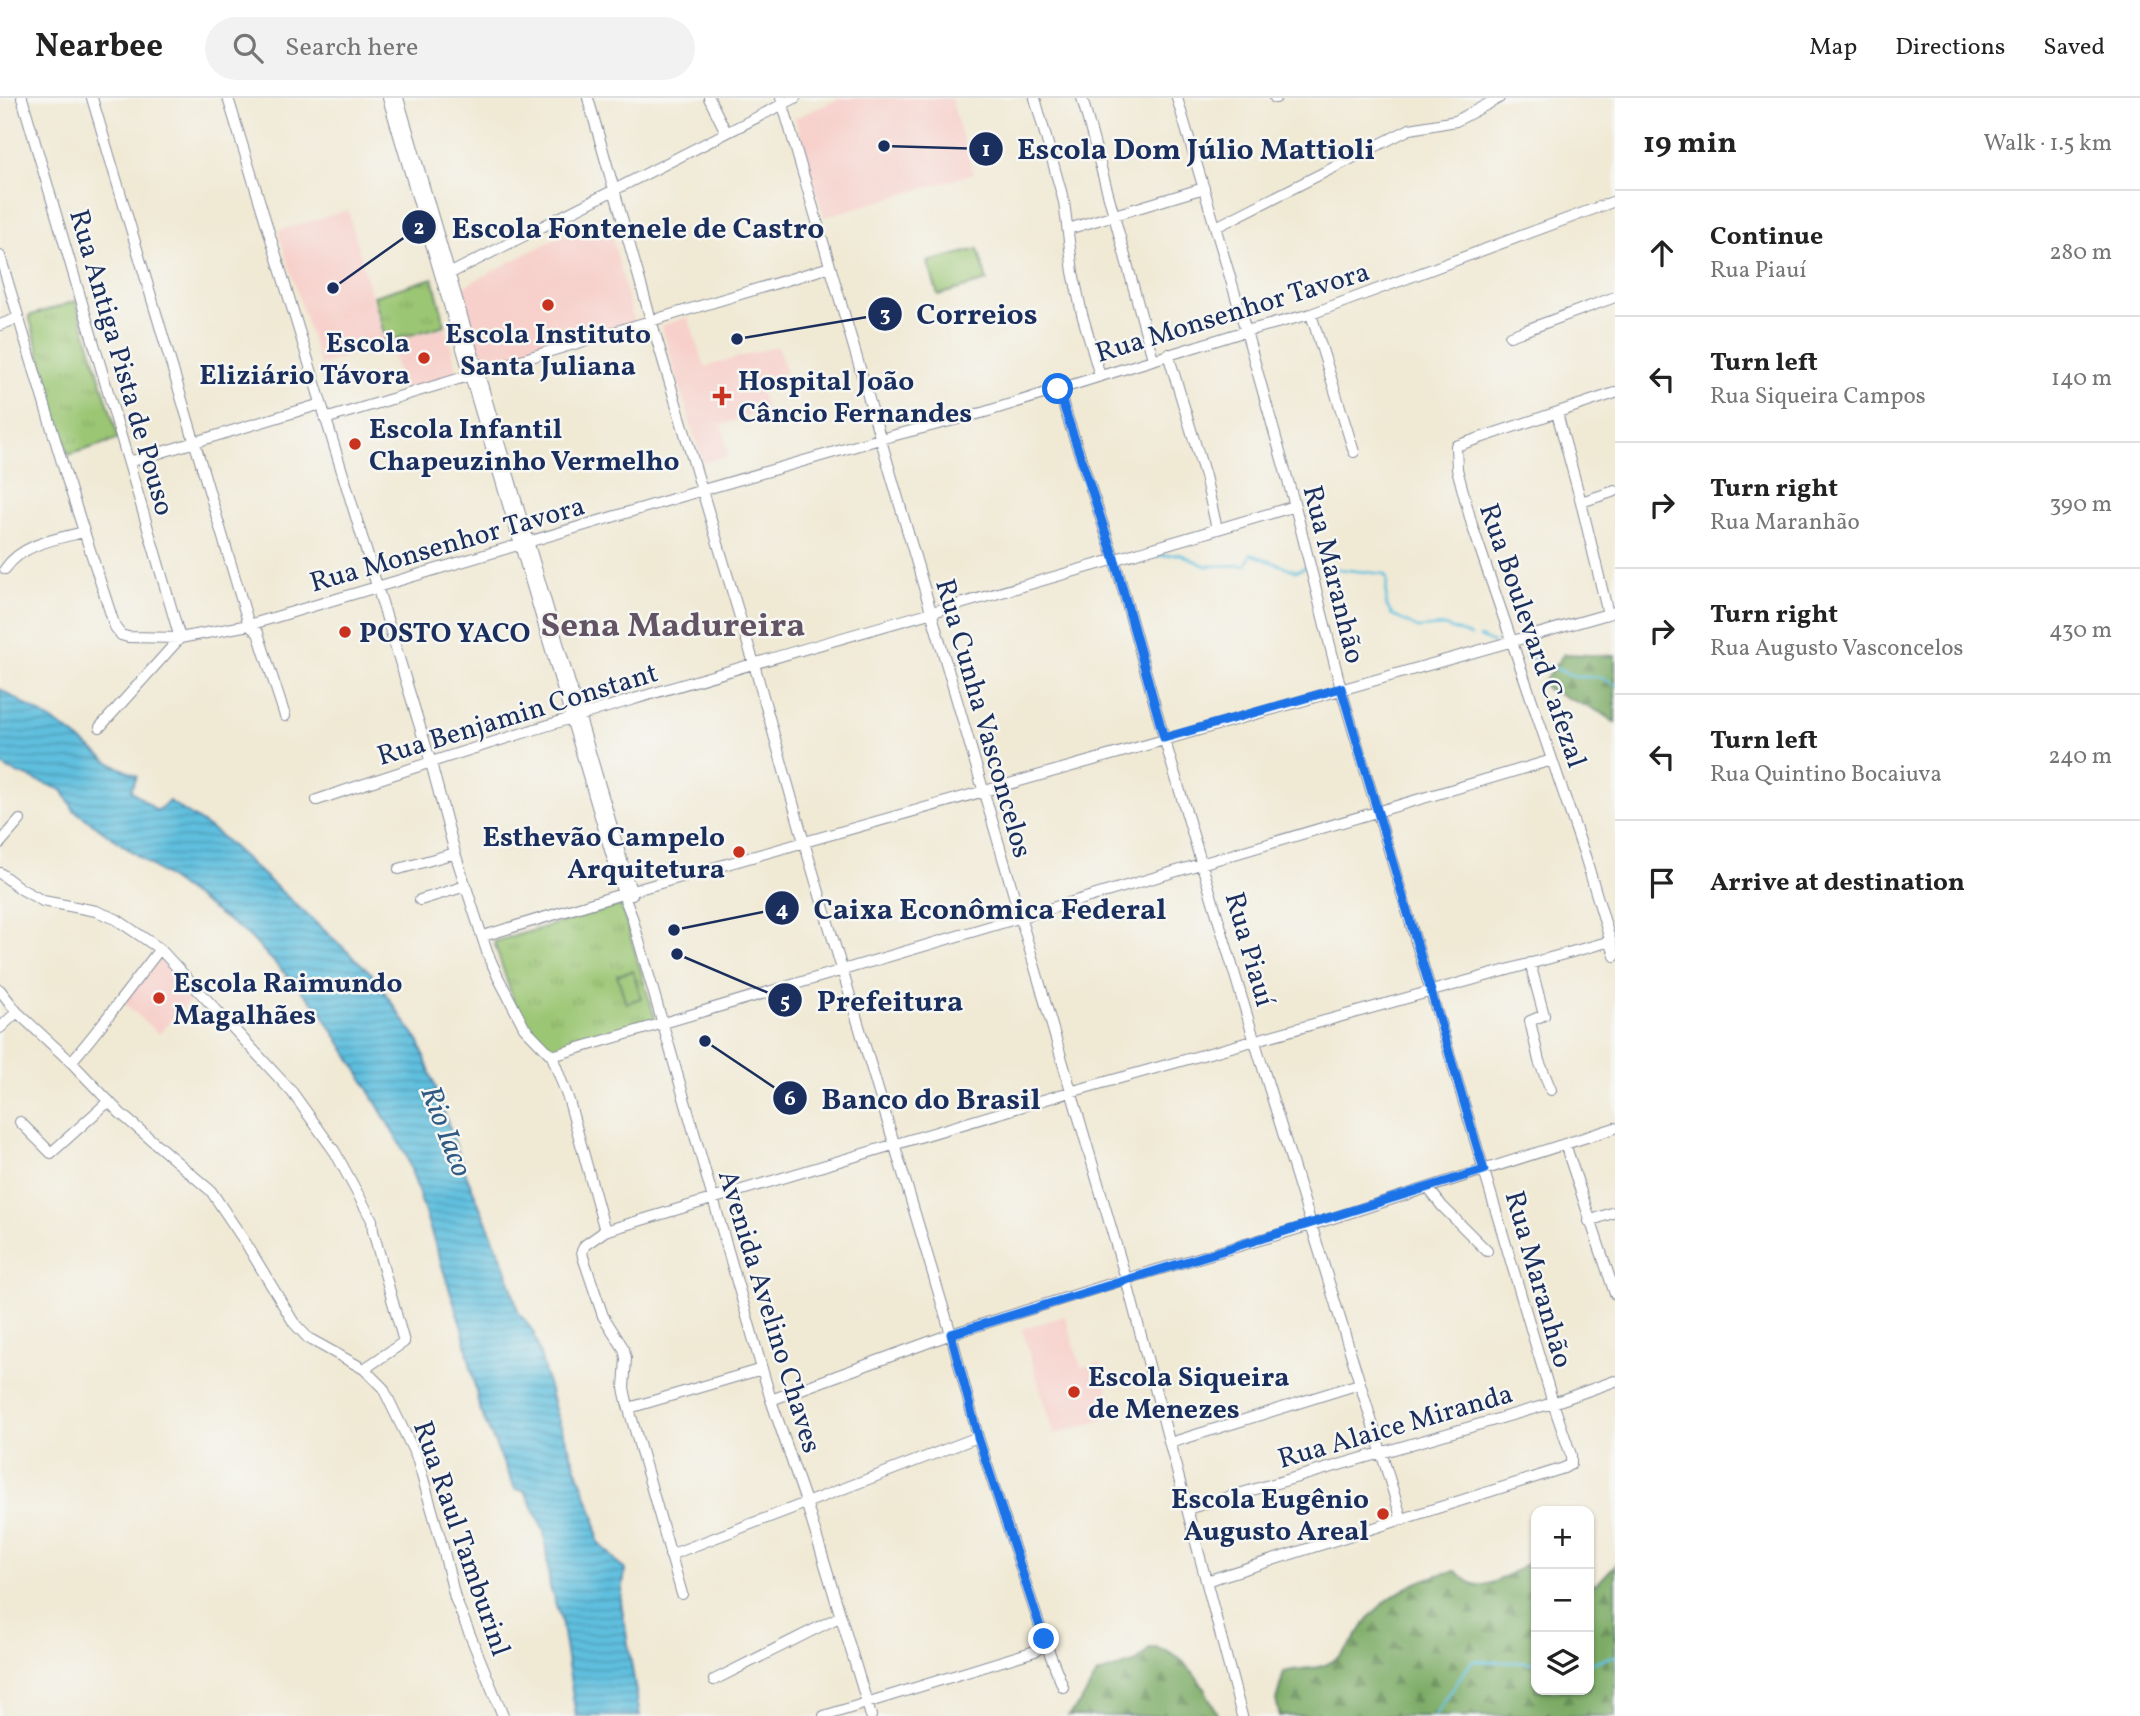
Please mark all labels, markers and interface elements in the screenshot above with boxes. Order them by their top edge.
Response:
search box [205,17,695,80]
text: Nearbee [35,25,163,71]
icon: search [229,29,267,67]
text: Search here [285,30,418,66]
text: Map [1809,31,1857,65]
text: Directions [1895,31,2005,65]
text: Saved [2043,31,2105,65]
callout: Escola Dom Júlio Mattioli [968,123,1389,174]
text: 19 min [1643,123,1737,165]
text: Walk · 1.5 km [1984,128,2112,160]
text: Escola Dom Júlio Mattioli [1017,130,1375,172]
text: 1 [982,136,990,165]
callout: Escola Fontenele de Castro [402,202,838,253]
street label: Rua Antiga Pista de Pouso [58,205,183,520]
text: Escola Fontenele de Castro [451,209,825,251]
text: 2 [414,214,424,243]
text: Continue [1710,219,1823,255]
icon: ahead [1643,234,1681,272]
text: 280 m [2049,237,2112,269]
street label: Rua Monsenhor Tavora [1091,253,1374,374]
text: Rua Piauí [1710,255,1806,287]
callout: Correios [867,288,1052,339]
text: Correios [916,295,1038,337]
marker: Escola Instituto Santa Juliana [540,297,556,313]
text: 3 [880,301,890,330]
place label: Escola Instituto Santa Juliana [445,316,651,387]
place label: Escola Eliziário Távora [199,325,410,396]
text: Turn left [1710,345,1818,381]
marker: Escola Eliziário Távora [416,350,432,366]
icon: left [1643,360,1681,398]
place label: Hospital João Câncio Fernandes [738,363,972,434]
text: 140 m [2051,363,2112,395]
route start [1042,373,1073,404]
text: Rua Siqueira Campos [1710,381,1926,413]
marker: Hospital João Câncio Fernandes [712,386,732,406]
place label: Escola Infantil Chapeuzinho Vermelho [369,411,679,482]
marker: Escola Infantil Chapeuzinho Vermelho [347,436,363,452]
text: Turn right [1710,471,1838,507]
street label: Rua Maranhão [1292,481,1374,668]
icon: right [1643,486,1681,524]
street label: Rua Monsenhor Tavora [306,487,590,603]
text: 390 m [2049,489,2112,521]
street label: Rua Boulevard Cafezal [1468,498,1595,773]
text: Rua Maranhão [1710,507,1860,539]
street label: Rua Cunha Vasconcelos [924,575,1041,863]
text: Turn right [1710,597,1838,633]
district label: Sena Madureira [541,603,805,651]
icon: right [1643,612,1681,650]
place label: POSTO YACO [359,615,530,654]
text: 430 m [2049,615,2112,647]
marker: POSTO YACO [337,624,353,640]
text: Rua Augusto Vasconcelos [1710,633,1963,665]
street label: Rua Benjamin Constant [373,654,663,777]
text: Turn left [1710,723,1818,759]
icon: left [1643,738,1681,776]
text: 240 m [2048,741,2112,773]
text: Rua Quintino Bocaiuva [1710,759,1942,791]
place label: Esthevão Campelo Arquitetura [482,819,725,890]
marker: Esthevão Campelo Arquitetura [731,844,747,860]
icon: arrive [1643,864,1681,902]
text: Arrive at destination [1710,865,1965,901]
callout: Caixa Econômica Federal [765,883,1181,934]
street label: Rua Piauí [1214,888,1284,1012]
text: Caixa Econômica Federal [813,890,1167,932]
text: 4 [776,896,789,925]
place label: Escola Raimundo Magalhães [173,965,402,1036]
callout: Prefeitura [768,975,978,1026]
text: Prefeitura [817,982,963,1024]
text: 5 [780,988,790,1017]
marker: Escola Raimundo Magalhães [151,990,167,1006]
callout: Banco do Brasil [773,1073,1055,1124]
water label: Rio Iaco [409,1080,482,1184]
text: Banco do Brasil [821,1080,1041,1122]
text: 6 [784,1085,796,1114]
street label: Avenida Avelino Chaves [707,1165,830,1458]
street label: Rua Maranhão [1494,1187,1581,1373]
place label: Escola Siqueira de Menezes [1088,1359,1289,1430]
street label: Rua Alaice Miranda [1274,1375,1518,1480]
marker: Escola Siqueira de Menezes [1066,1384,1082,1400]
street label: Rua Raul Tamburinl [402,1416,519,1662]
place label: Escola Eugênio Augusto Areal [1171,1481,1369,1552]
marker: Escola Eugênio Augusto Areal [1375,1506,1391,1522]
map controls [1531,1506,1594,1695]
button: + [1531,1506,1594,1569]
button: − [1531,1569,1594,1632]
route end [1028,1623,1059,1654]
button: layers [1531,1632,1594,1695]

